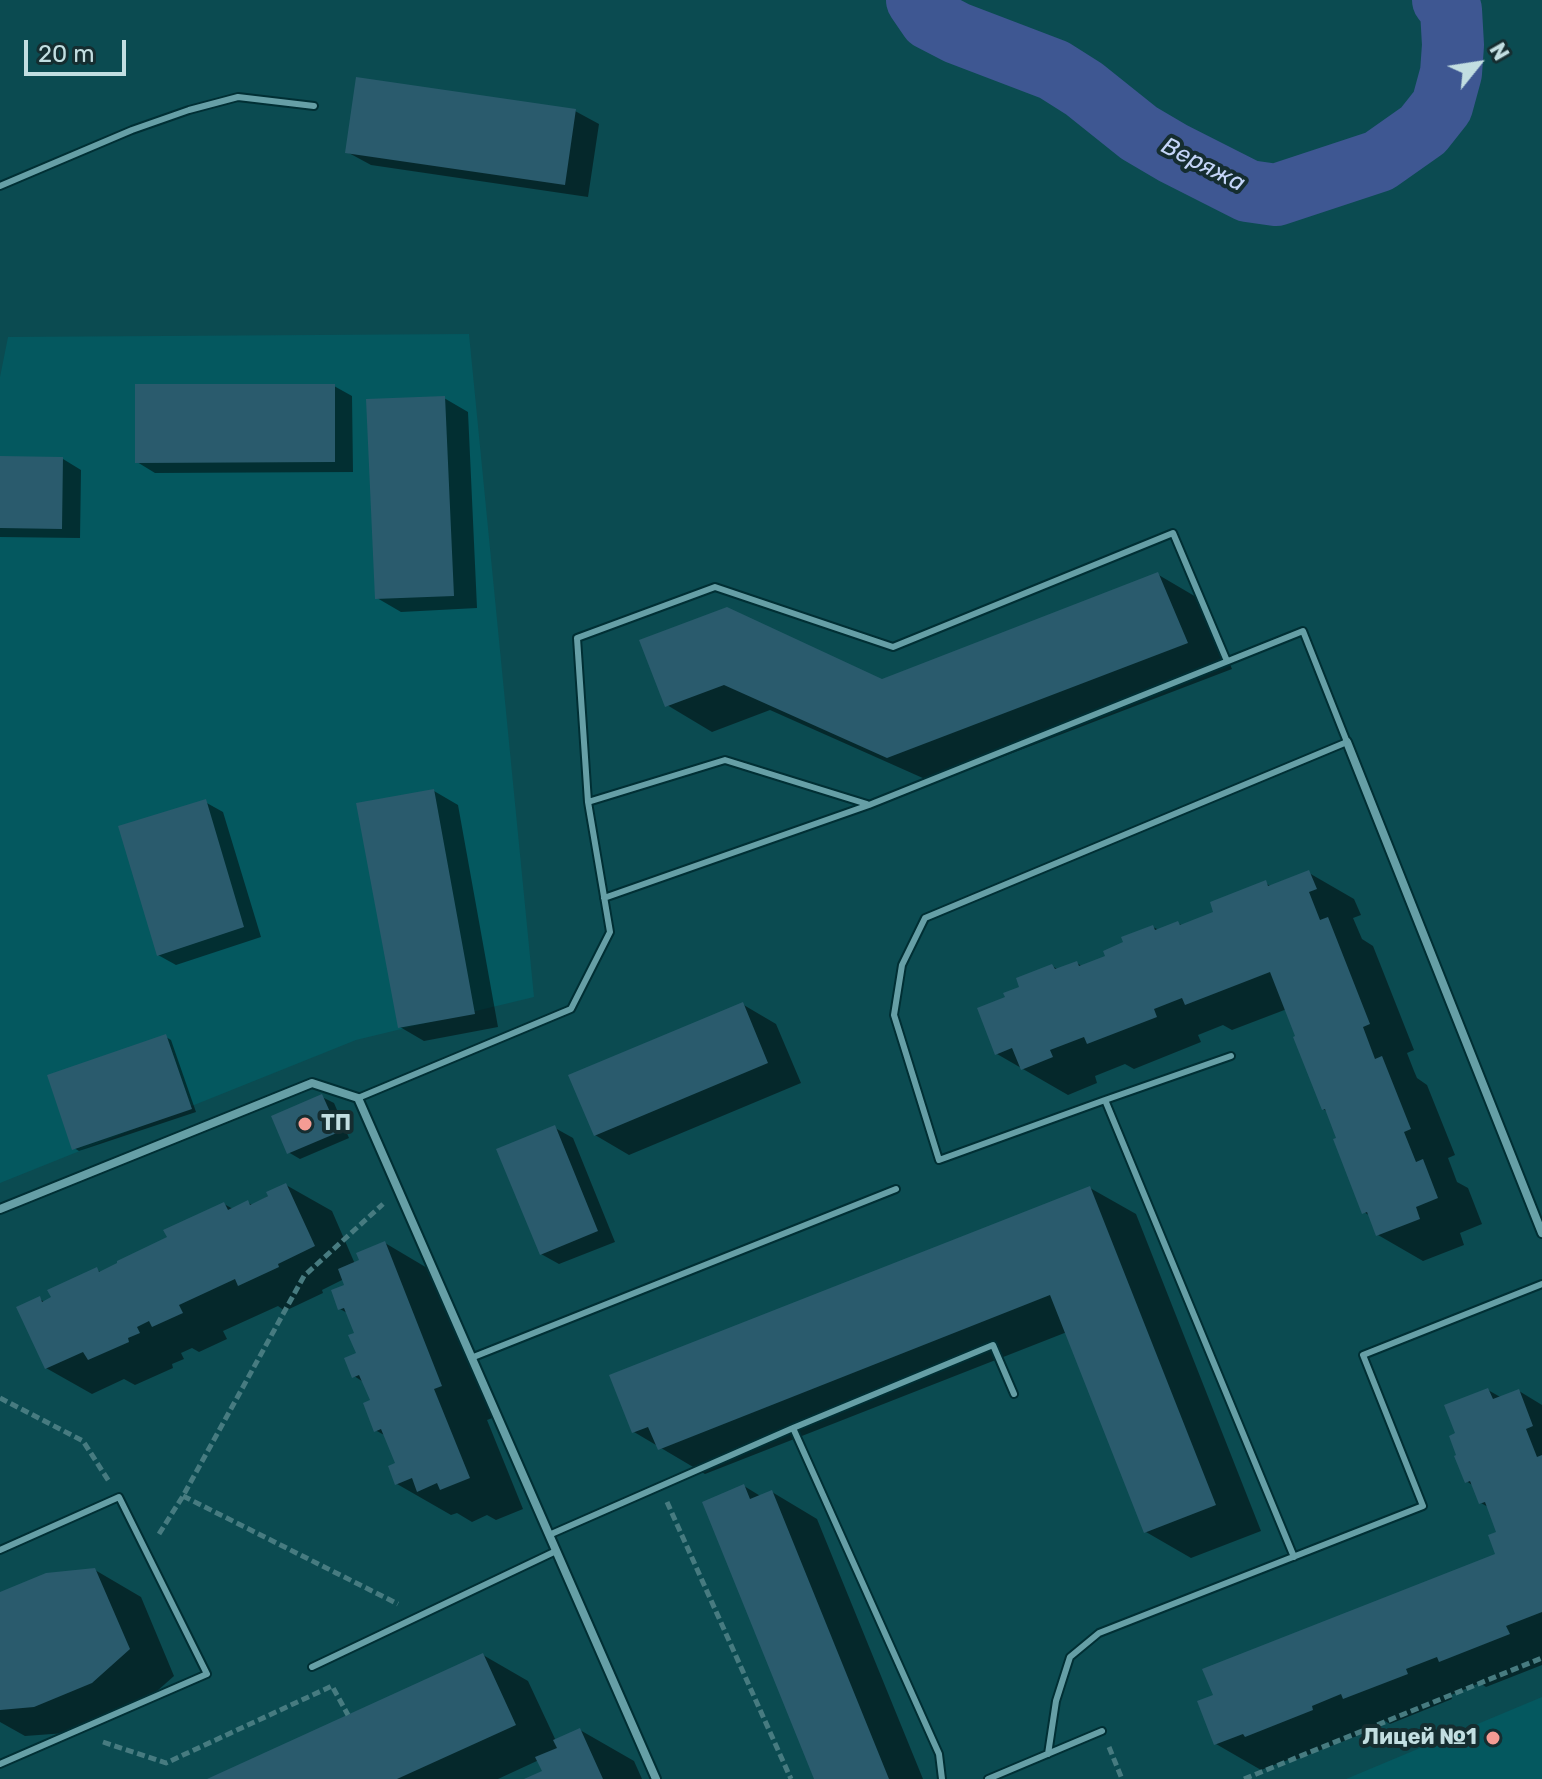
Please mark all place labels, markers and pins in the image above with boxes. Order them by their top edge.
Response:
place label: ТП [321,1111,351,1137]
marker: ТП [296,1115,314,1133]
place label: Лицей №1 [1362,1725,1477,1751]
marker: Лицей №1 [1484,1729,1502,1747]

